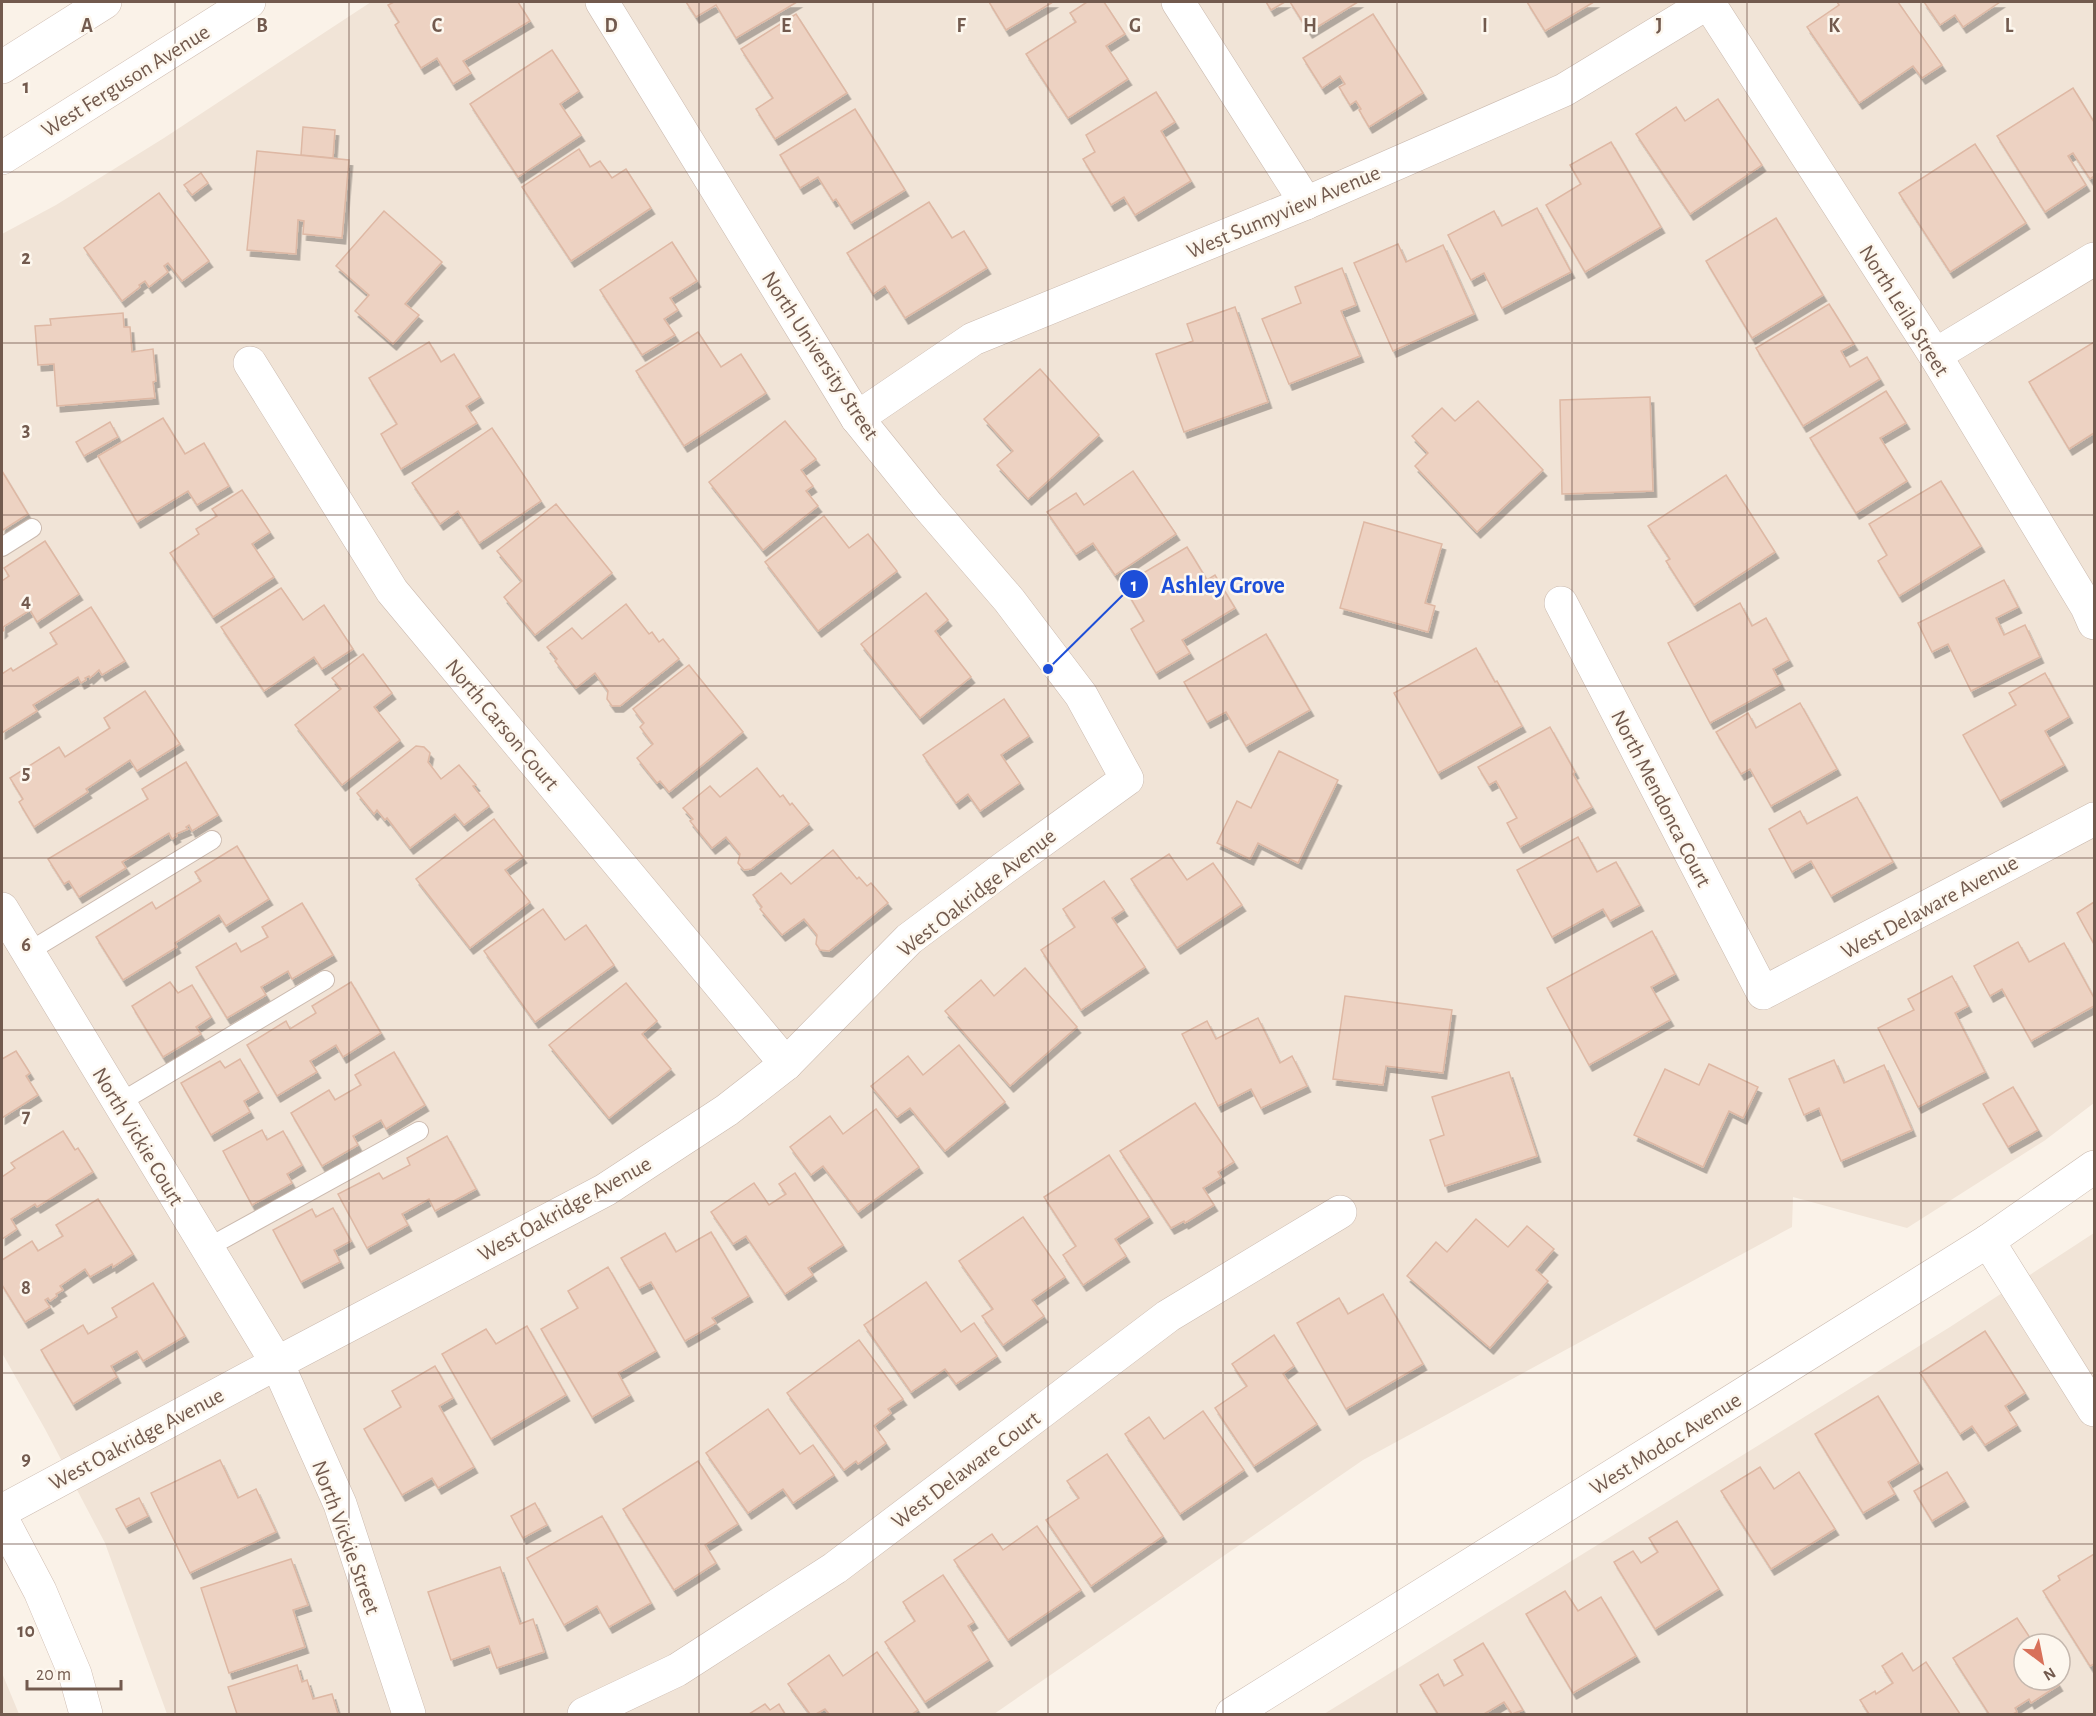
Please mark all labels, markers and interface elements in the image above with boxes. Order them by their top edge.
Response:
text: B [256,16,268,36]
text: C [432,16,443,36]
text: D [604,16,618,36]
text: E [781,16,791,36]
text: F [956,16,966,36]
text: G [1129,16,1141,36]
text: H [1303,16,1317,36]
text: I [1482,16,1488,36]
text: J [1656,16,1662,36]
text: K [1828,16,1840,36]
text: L [2005,16,2014,36]
street label: West Ferguson Avenue [36,18,214,142]
text: 1 [22,77,30,97]
street label: West Sunnyview Avenue [1183,161,1383,263]
street label: North Leila Street [1855,241,1953,380]
text: 2 [21,248,31,268]
street label: North University Street [758,267,883,444]
text: 3 [22,420,30,440]
callout: Ashley Grove [1119,563,1297,605]
text: Ashley Grove [1161,574,1285,598]
text: 1 [1131,577,1137,595]
text: 4 [21,591,31,611]
street label: North Carson Court [441,655,563,794]
street label: North Mendonca Court [1607,707,1715,890]
text: 5 [22,763,30,783]
street label: West Oakridge Avenue [893,824,1060,961]
street label: West Delaware Avenue [1837,851,2021,963]
text: 6 [21,935,31,955]
street label: North Vickie Court [88,1064,188,1209]
text: 7 [22,1106,31,1126]
street label: West Oakridge Avenue [474,1152,655,1266]
text: 8 [21,1278,31,1298]
street label: West Oakridge Avenue [46,1384,227,1494]
street label: West Modoc Avenue [1586,1388,1745,1499]
street label: West Delaware Court [887,1407,1044,1533]
text: 9 [21,1449,31,1469]
street label: North Vickie Street [308,1458,384,1617]
text: 10 [17,1621,35,1641]
north arrow [2012,1632,2072,1692]
scale bar [27,1653,122,1691]
text: N [2040,1664,2058,1684]
text: 20 m [36,1666,71,1684]

